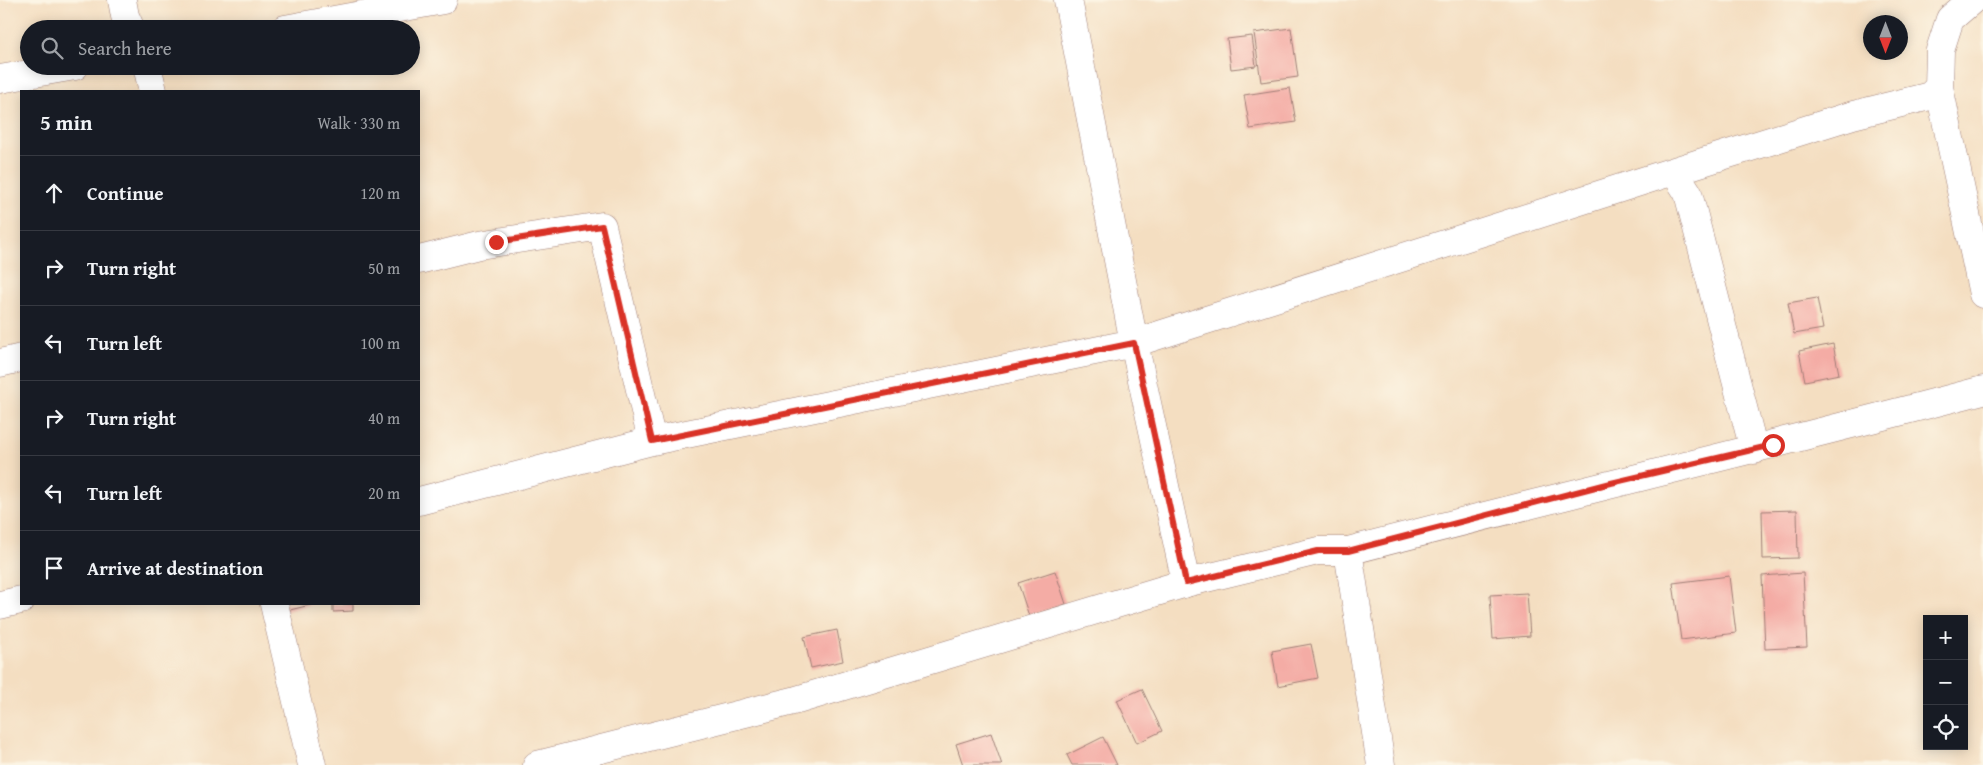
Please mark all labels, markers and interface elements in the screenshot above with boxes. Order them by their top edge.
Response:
north arrow [1863,15,1908,60]
search box [20,20,420,75]
icon: search [38,34,66,62]
text: Search here [78,34,172,62]
text: 5 min [40,107,92,138]
text: Walk · 330 m [317,111,400,135]
icon: ahead [40,179,68,207]
text: Continue [87,179,164,207]
text: 120 m [360,181,400,205]
route end [485,231,508,254]
icon: right [40,254,68,282]
text: Turn right [87,254,176,282]
text: 50 m [368,256,400,280]
icon: left [40,329,68,357]
text: Turn left [87,329,162,357]
text: 100 m [360,331,400,355]
icon: right [40,404,68,432]
text: Turn right [87,404,176,432]
text: 40 m [368,406,400,430]
route start [1762,434,1785,457]
icon: left [40,479,68,507]
text: Turn left [87,479,162,507]
text: 20 m [368,481,400,505]
icon: arrive [40,554,68,582]
text: Arrive at destination [87,554,263,582]
map controls [1923,615,1968,750]
button: + [1923,615,1968,660]
button: − [1923,660,1968,705]
button: locate [1923,705,1968,750]

